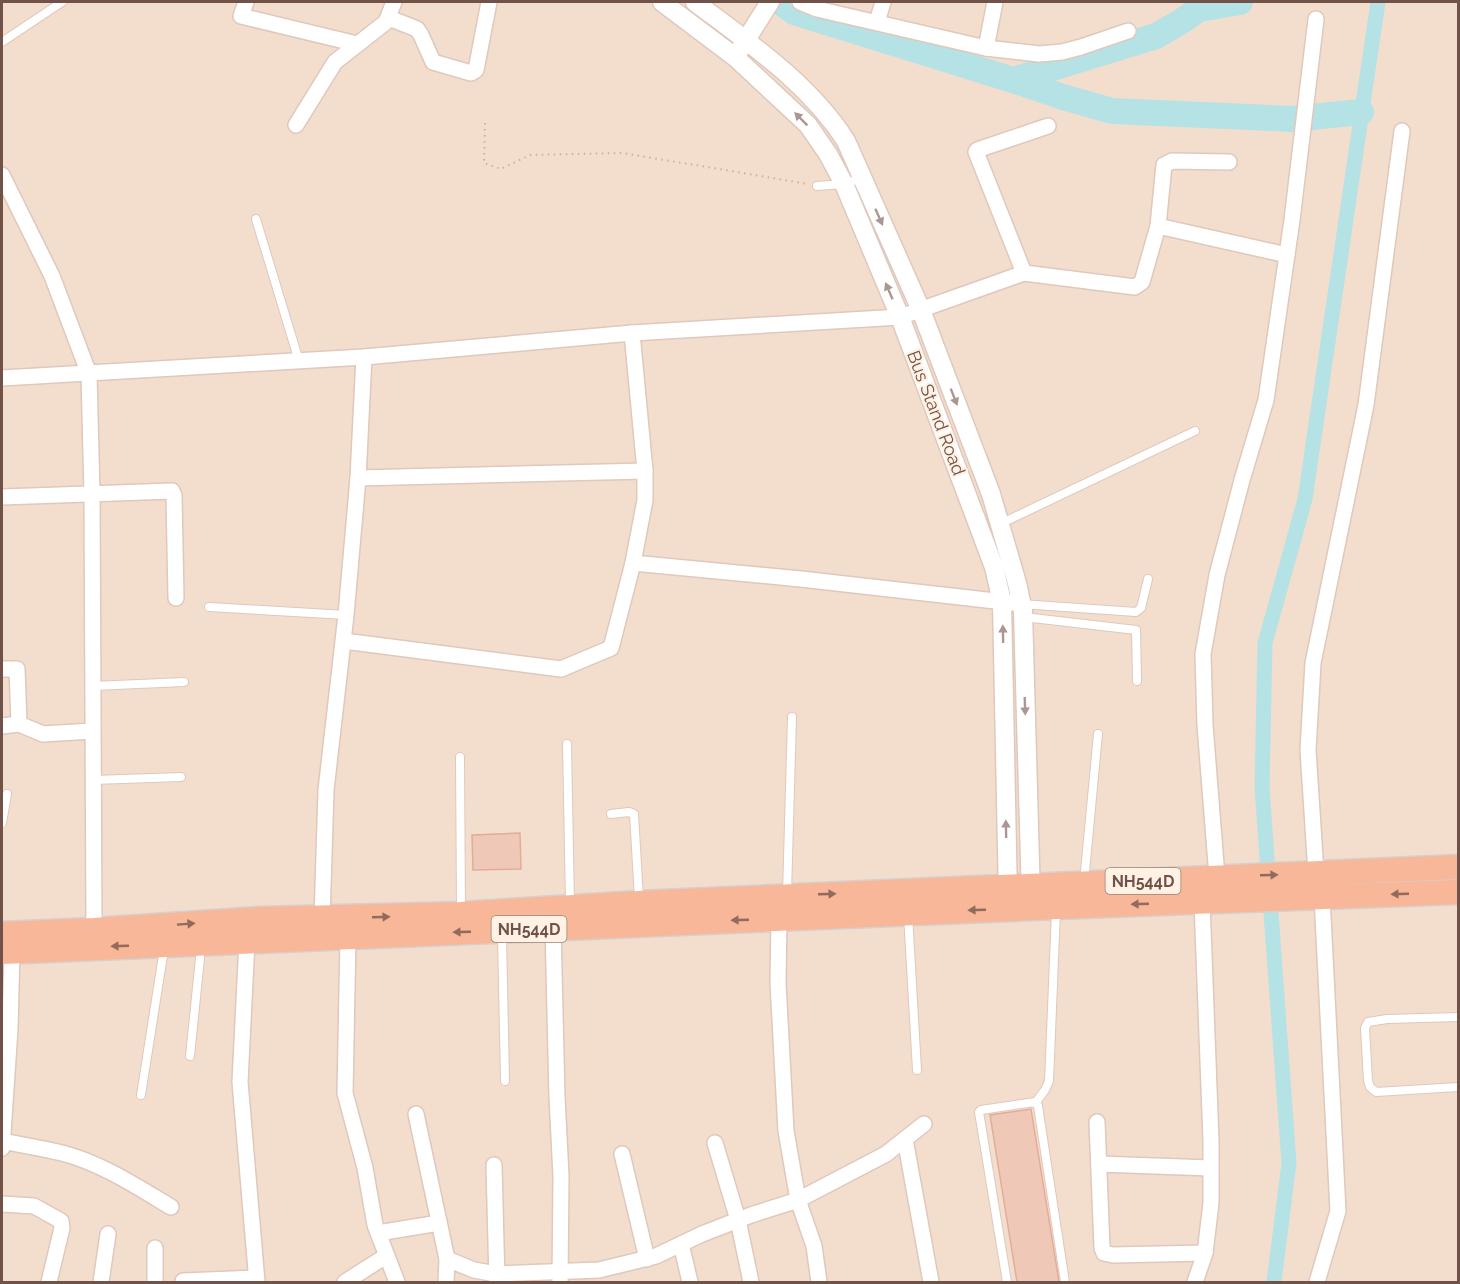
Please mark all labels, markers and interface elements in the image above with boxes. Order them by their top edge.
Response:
one-way arrow [795,112,809,126]
one-way arrow [874,208,884,226]
one-way arrow [884,282,894,300]
street label: Bus Stand Road [903,347,970,478]
one-way arrow [949,388,959,406]
one-way arrow [998,625,1008,644]
one-way arrow [1021,697,1030,716]
one-way arrow [1001,820,1011,839]
road number: NH544D [1106,868,1180,894]
one-way arrow [1260,871,1279,880]
one-way arrow [1391,889,1410,899]
one-way arrow [817,890,836,899]
one-way arrow [1130,899,1149,908]
one-way arrow [968,905,987,915]
one-way arrow [371,912,390,922]
one-way arrow [731,915,750,925]
road number: NH544D [492,916,566,942]
one-way arrow [176,920,195,929]
one-way arrow [452,927,471,937]
one-way arrow [110,942,129,951]

